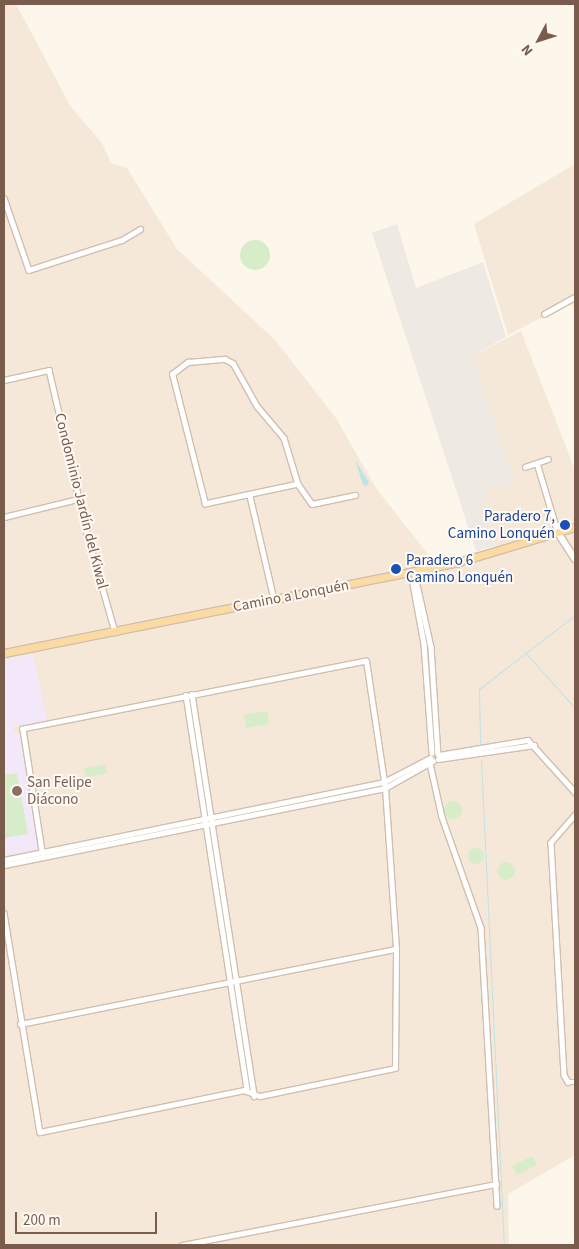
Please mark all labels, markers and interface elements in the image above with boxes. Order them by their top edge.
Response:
north arrow [514,15,564,65]
text: N [517,40,538,60]
street label: Condominio Jardín del Kiwal [50,411,112,591]
place label: Paradero 7, Camino Lonquén [448,507,555,542]
marker: Paradero 7, Camino Lonquén [559,519,571,531]
place label: Paradero 6 Camino Lonquén [406,551,513,586]
marker: Paradero 6 Camino Lonquén [390,563,402,575]
street label: Camino a Lonquén [232,576,350,616]
place label: San Felipe Diácono [27,773,92,808]
marker: San Felipe Diácono [11,785,23,797]
scale bar [18,1202,160,1234]
text: 200 m [23,1210,61,1231]

